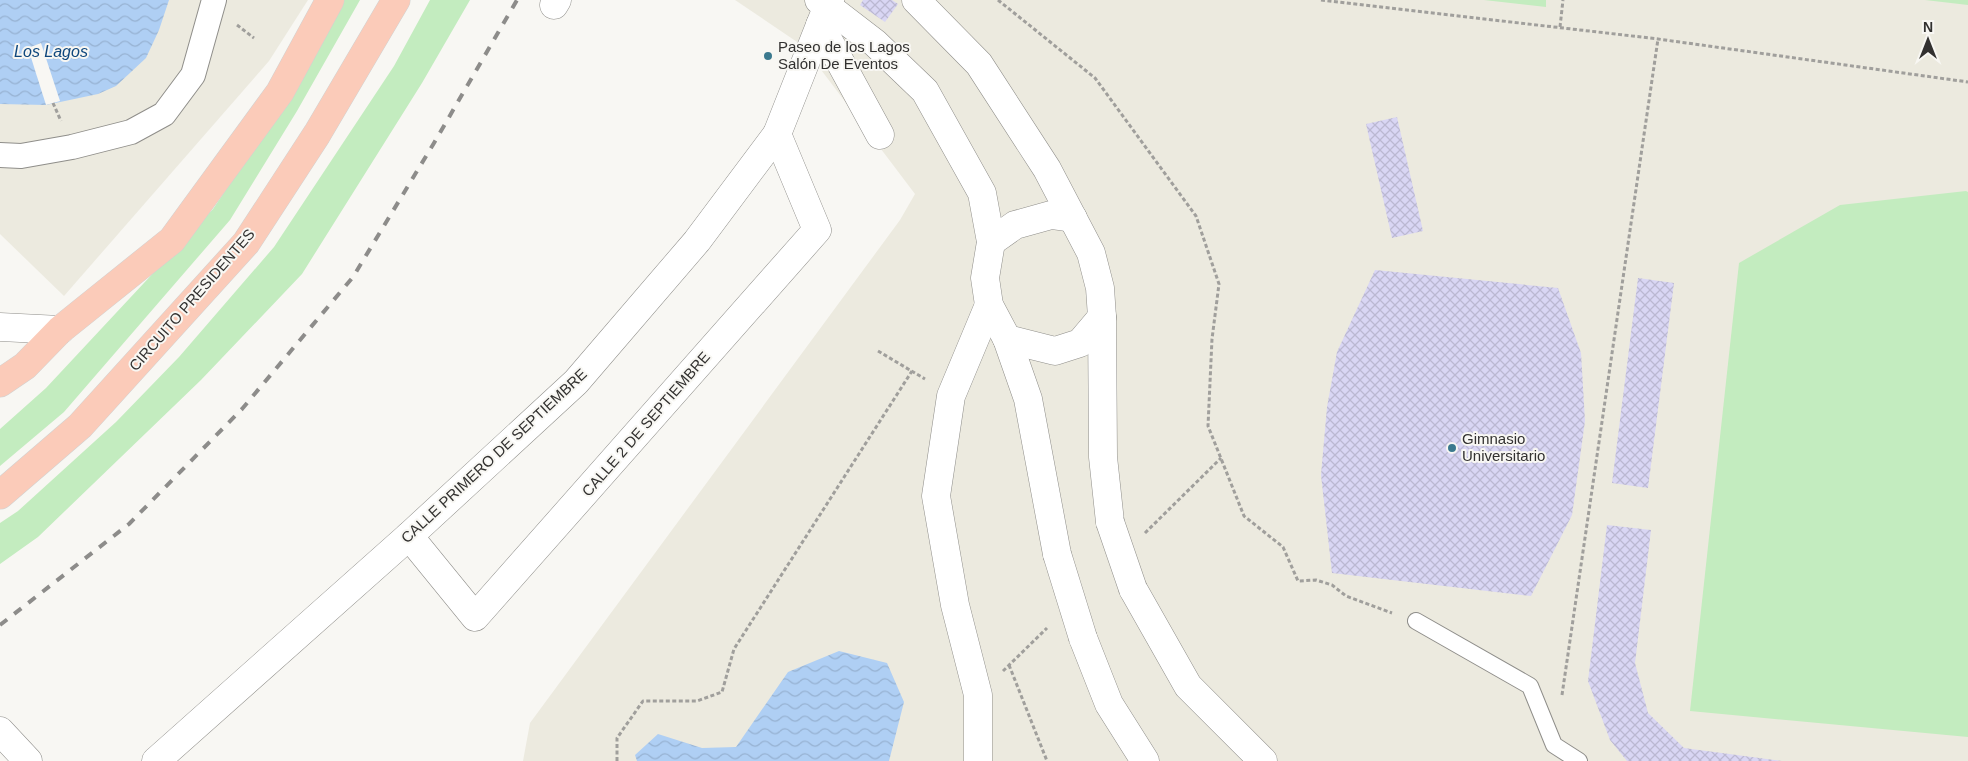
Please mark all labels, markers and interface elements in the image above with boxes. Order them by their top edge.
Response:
north arrow [1903,15,1953,65]
text: N [1923,19,1933,35]
place label: Paseo de los Lagos Salón De Eventos [778,38,910,72]
water label: Los Lagos [14,43,88,60]
marker: Paseo de los Lagos Salón De Eventos [762,50,774,62]
street label: CIRCUITO PRESIDENTES [125,225,258,374]
street label: CALLE 2 DE SEPTIEMBRE [578,348,713,499]
street label: CALLE PRIMERO DE SEPTIEMBRE [397,365,590,546]
place label: Gimnasio Universitario [1462,430,1545,464]
marker: Gimnasio Universitario [1446,442,1458,454]

